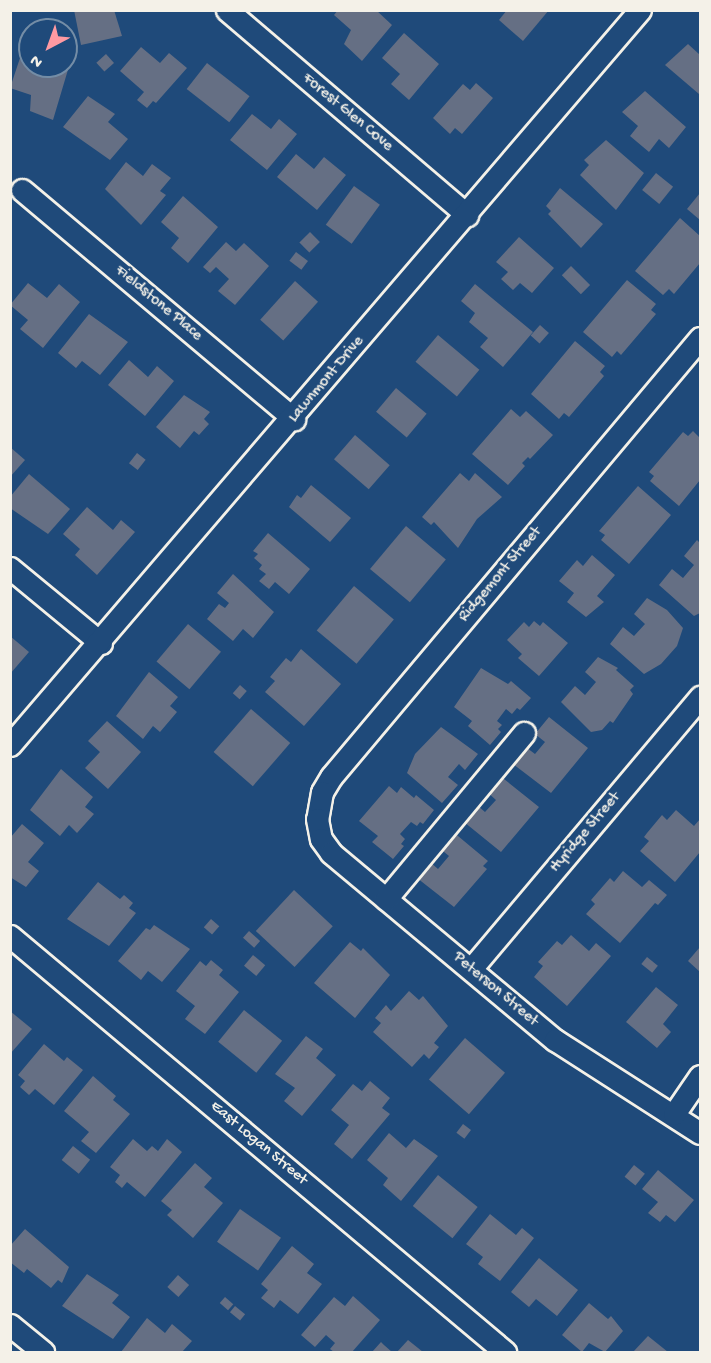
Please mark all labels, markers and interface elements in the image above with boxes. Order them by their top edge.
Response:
north arrow [18,18,78,78]
text: N [27,50,47,71]
street label: Forest Glen Cove [298,70,396,156]
street label: Fieldstone Place [110,262,206,346]
street label: Lawnmont Drive [285,333,369,427]
street label: Ridgemont Street [455,523,547,627]
street label: Hyridge Street [547,789,625,877]
street label: Peterson Street [448,949,542,1031]
street label: East Logan Street [205,1098,311,1190]

